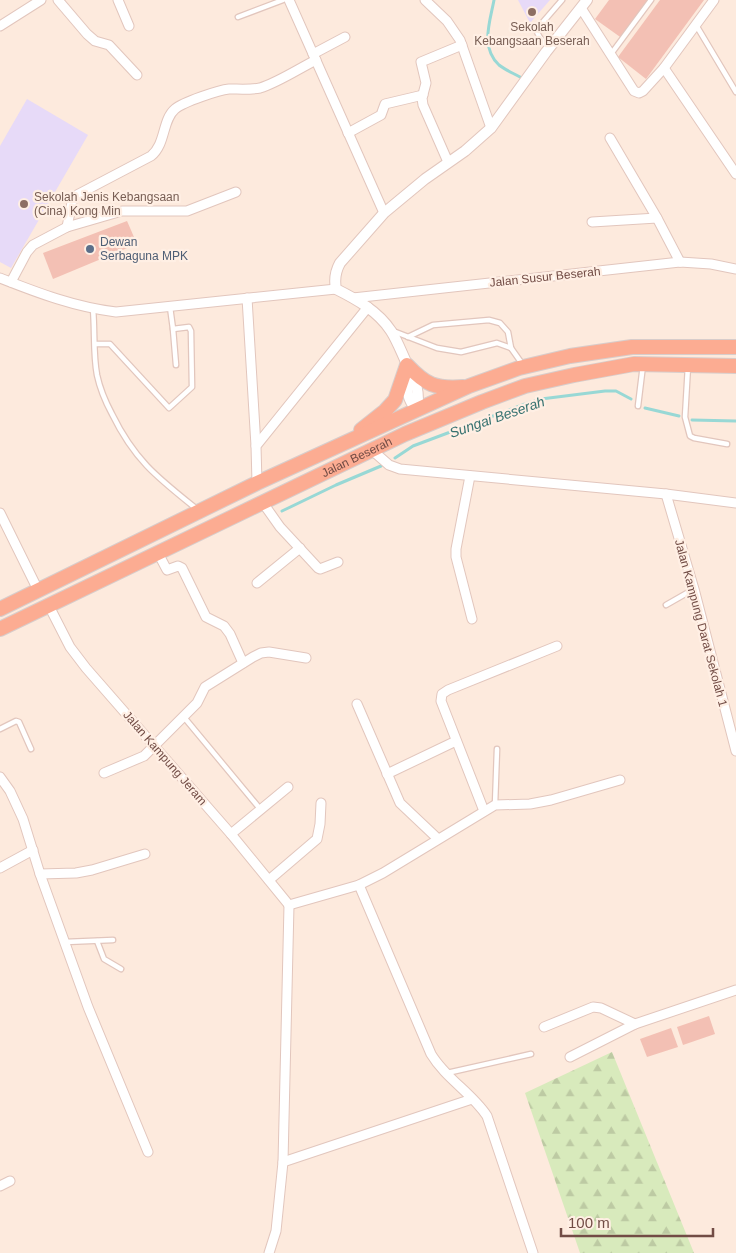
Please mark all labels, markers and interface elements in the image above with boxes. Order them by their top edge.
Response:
marker: Sekolah Kebangsaan Beserah [526,6,538,18]
place label: Sekolah Kebangsaan Beserah [474,20,590,48]
place label: Sekolah Jenis Kebangsaan (Cina) Kong Min [34,190,179,218]
marker: Sekolah Jenis Kebangsaan (Cina) Kong Min [18,198,30,210]
place label: Dewan Serbaguna MPK [100,235,188,263]
marker: Dewan Serbaguna MPK [84,243,96,255]
street label: Jalan Susur Beserah [489,264,601,290]
water label: Sungai Beserah [447,393,547,441]
street label: Jalan Beserah [319,434,394,480]
street label: Jalan Kampung Darat Sekolah 1 [672,538,730,709]
street label: Jalan Kampung Jeram [120,708,210,808]
scale bar [561,1206,714,1238]
text: 100 m [568,1214,610,1231]

